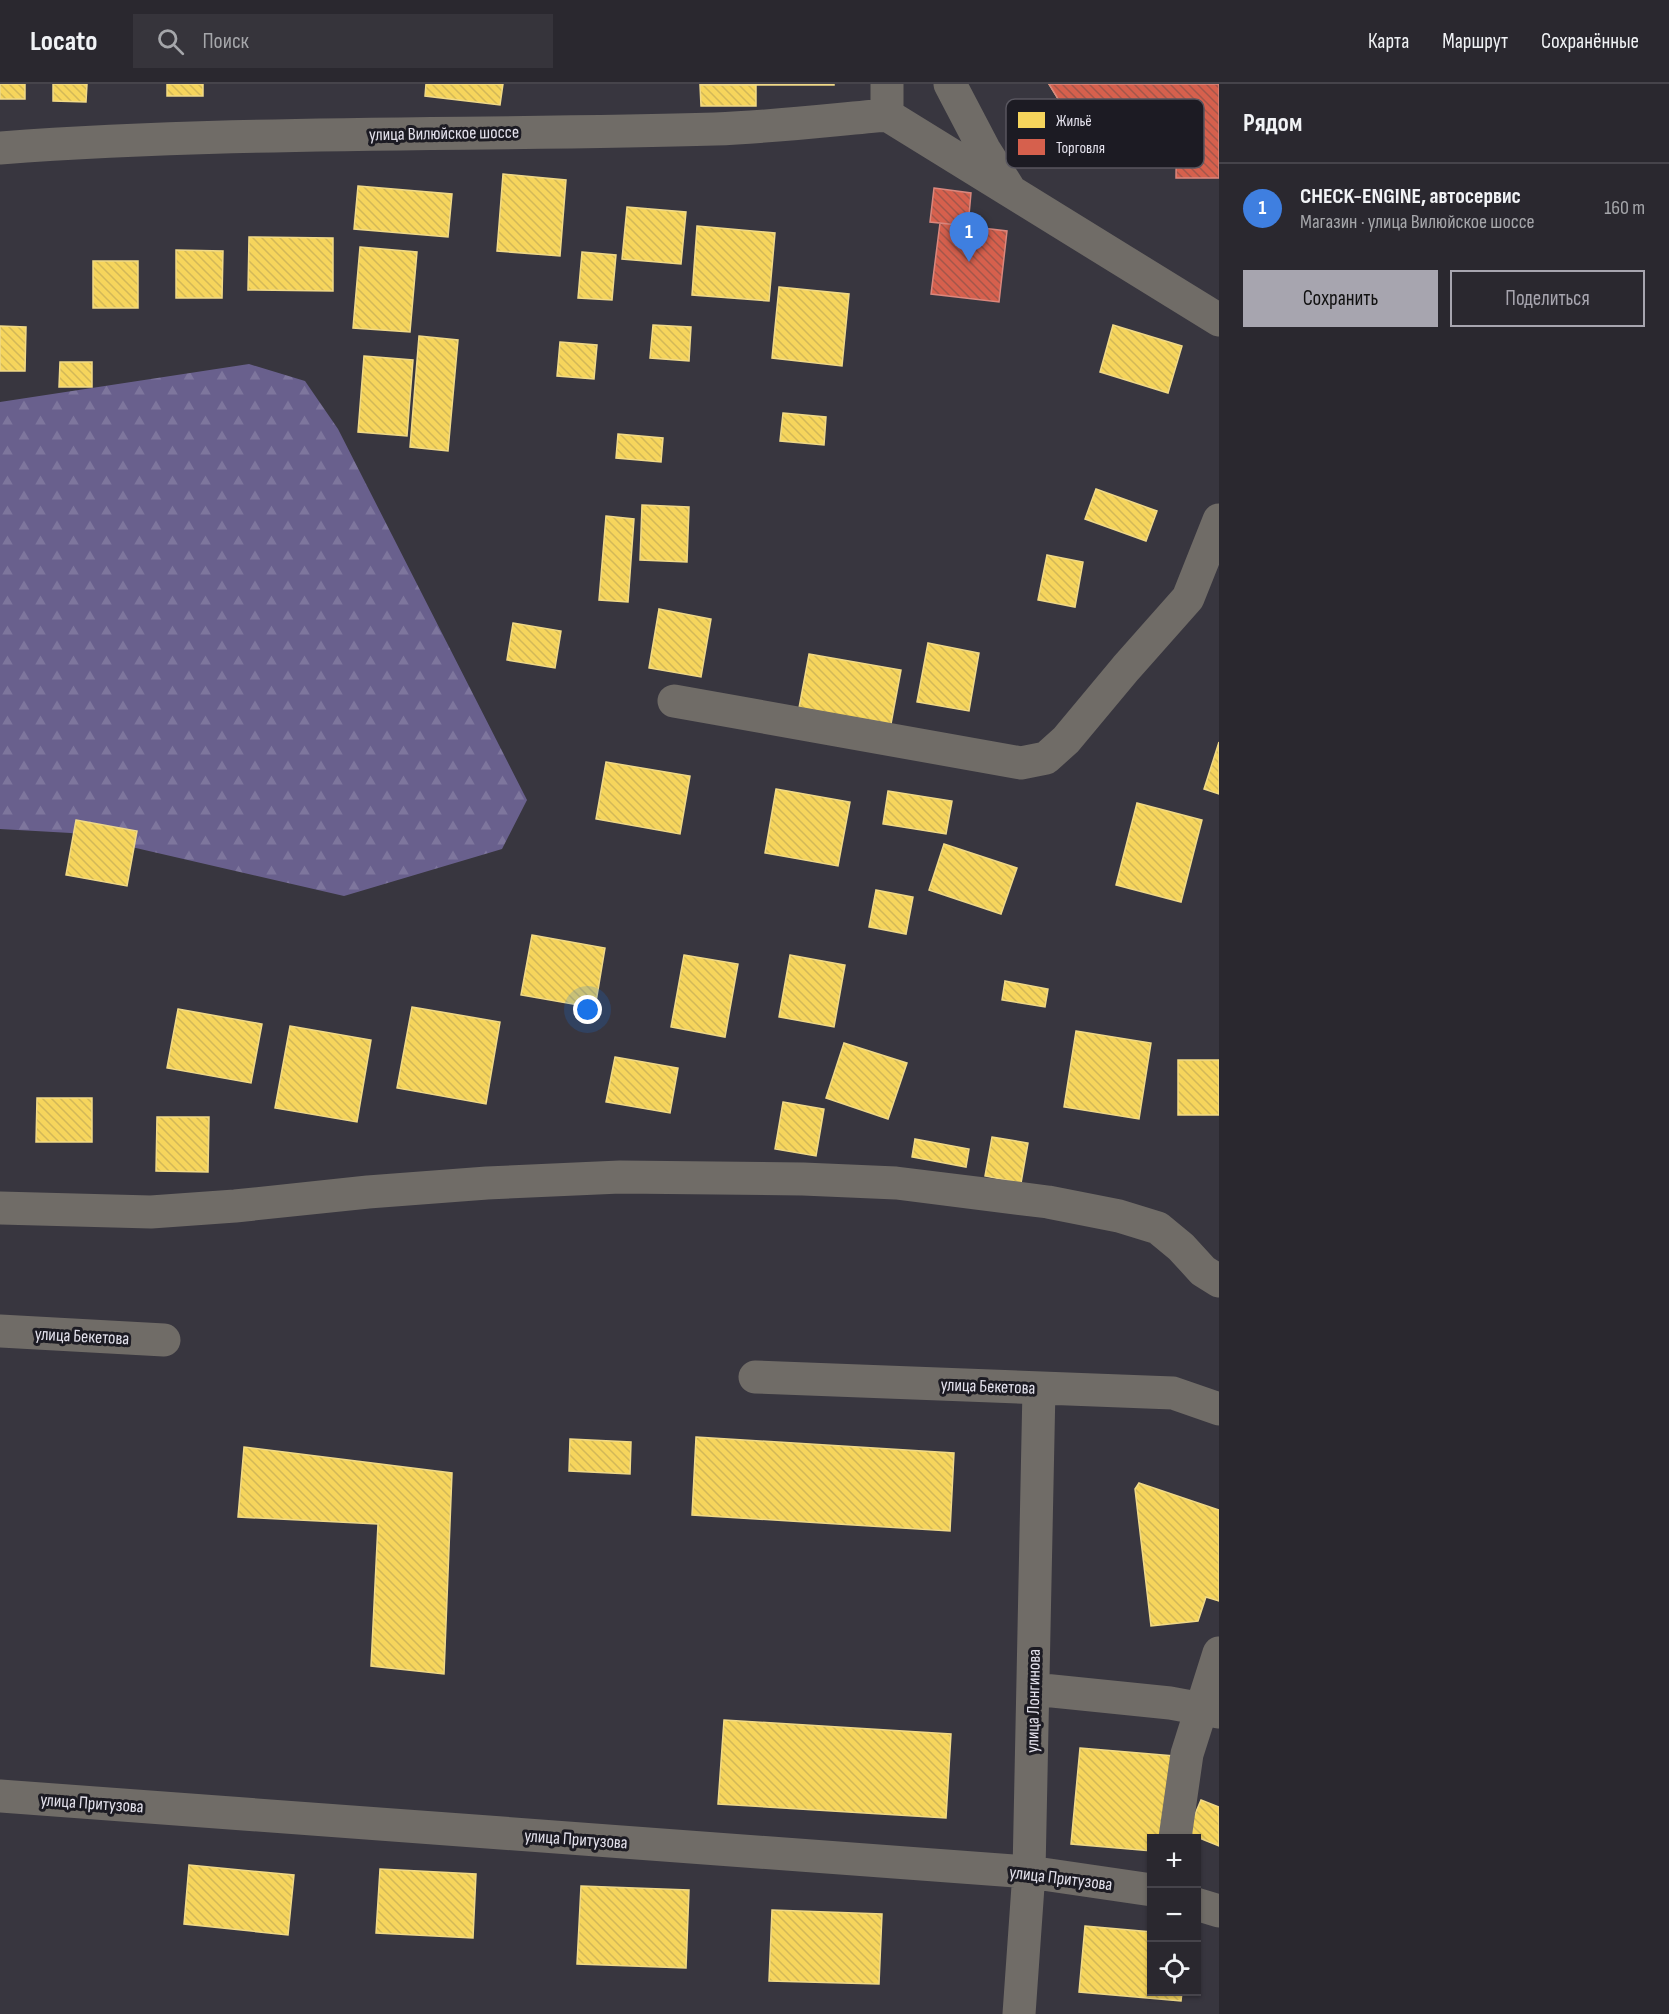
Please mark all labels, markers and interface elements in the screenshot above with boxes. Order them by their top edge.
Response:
search box [133,14,553,68]
text: Locato [30,25,97,58]
icon: search [154,25,187,58]
text: Поиск [202,28,249,55]
text: Карта [1368,29,1409,54]
text: Маршрут [1442,29,1508,54]
text: Сохранённые [1541,29,1639,54]
legend [1006,99,1204,168]
text: Рядом [1243,108,1302,139]
text: Жильё [1056,112,1092,131]
street label: улица Вилюйское шоссе [369,122,519,145]
text: Торговля [1056,139,1105,158]
text: CHECK-ENGINE, автосервис [1300,183,1521,210]
text: 1 [1259,196,1266,220]
text: 160 m [1604,196,1645,220]
text: Магазин · улица Вилюйское шоссе [1300,210,1535,234]
pin: 1 [950,212,988,262]
button: Сохранить [1243,270,1438,327]
button: Поделиться [1450,270,1645,327]
your location [573,995,602,1024]
street label: улица Бекетова [34,1324,130,1349]
street label: улица Бекетова [940,1374,1036,1399]
street label: улица Лонгинова [1022,1649,1045,1753]
street label: улица Притузова [40,1789,144,1818]
street label: улица Притузова [524,1825,628,1854]
map controls [1147,1834,1201,1996]
button: + [1147,1834,1201,1888]
street label: улица Притузова [1008,1862,1114,1895]
button: − [1147,1888,1201,1942]
button: locate [1147,1942,1201,1996]

